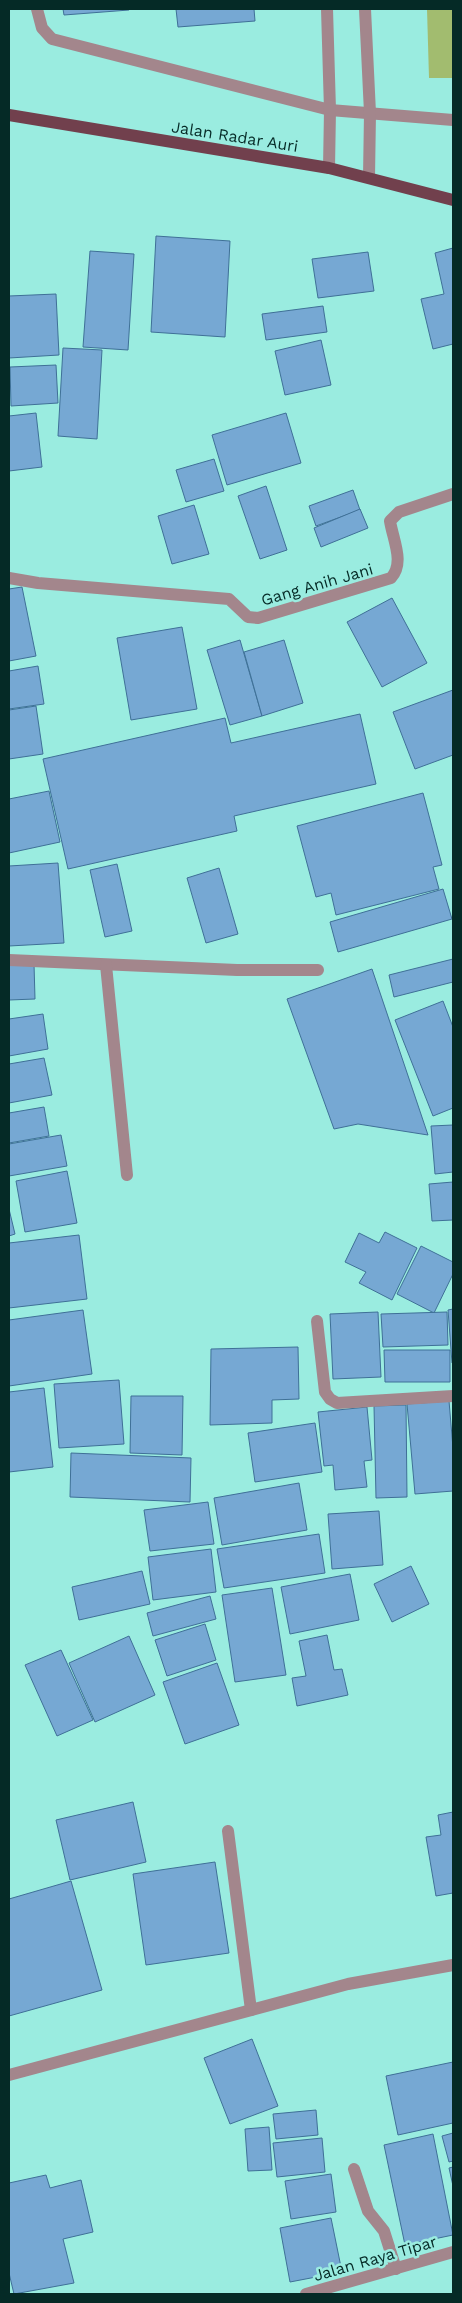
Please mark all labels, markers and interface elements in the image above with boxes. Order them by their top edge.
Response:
street label: Jalan Radar Auri [170,117,300,156]
street label: Gang Anih Jani [259,559,375,610]
street label: Jalan Raya Tipar [311,2232,439,2285]

